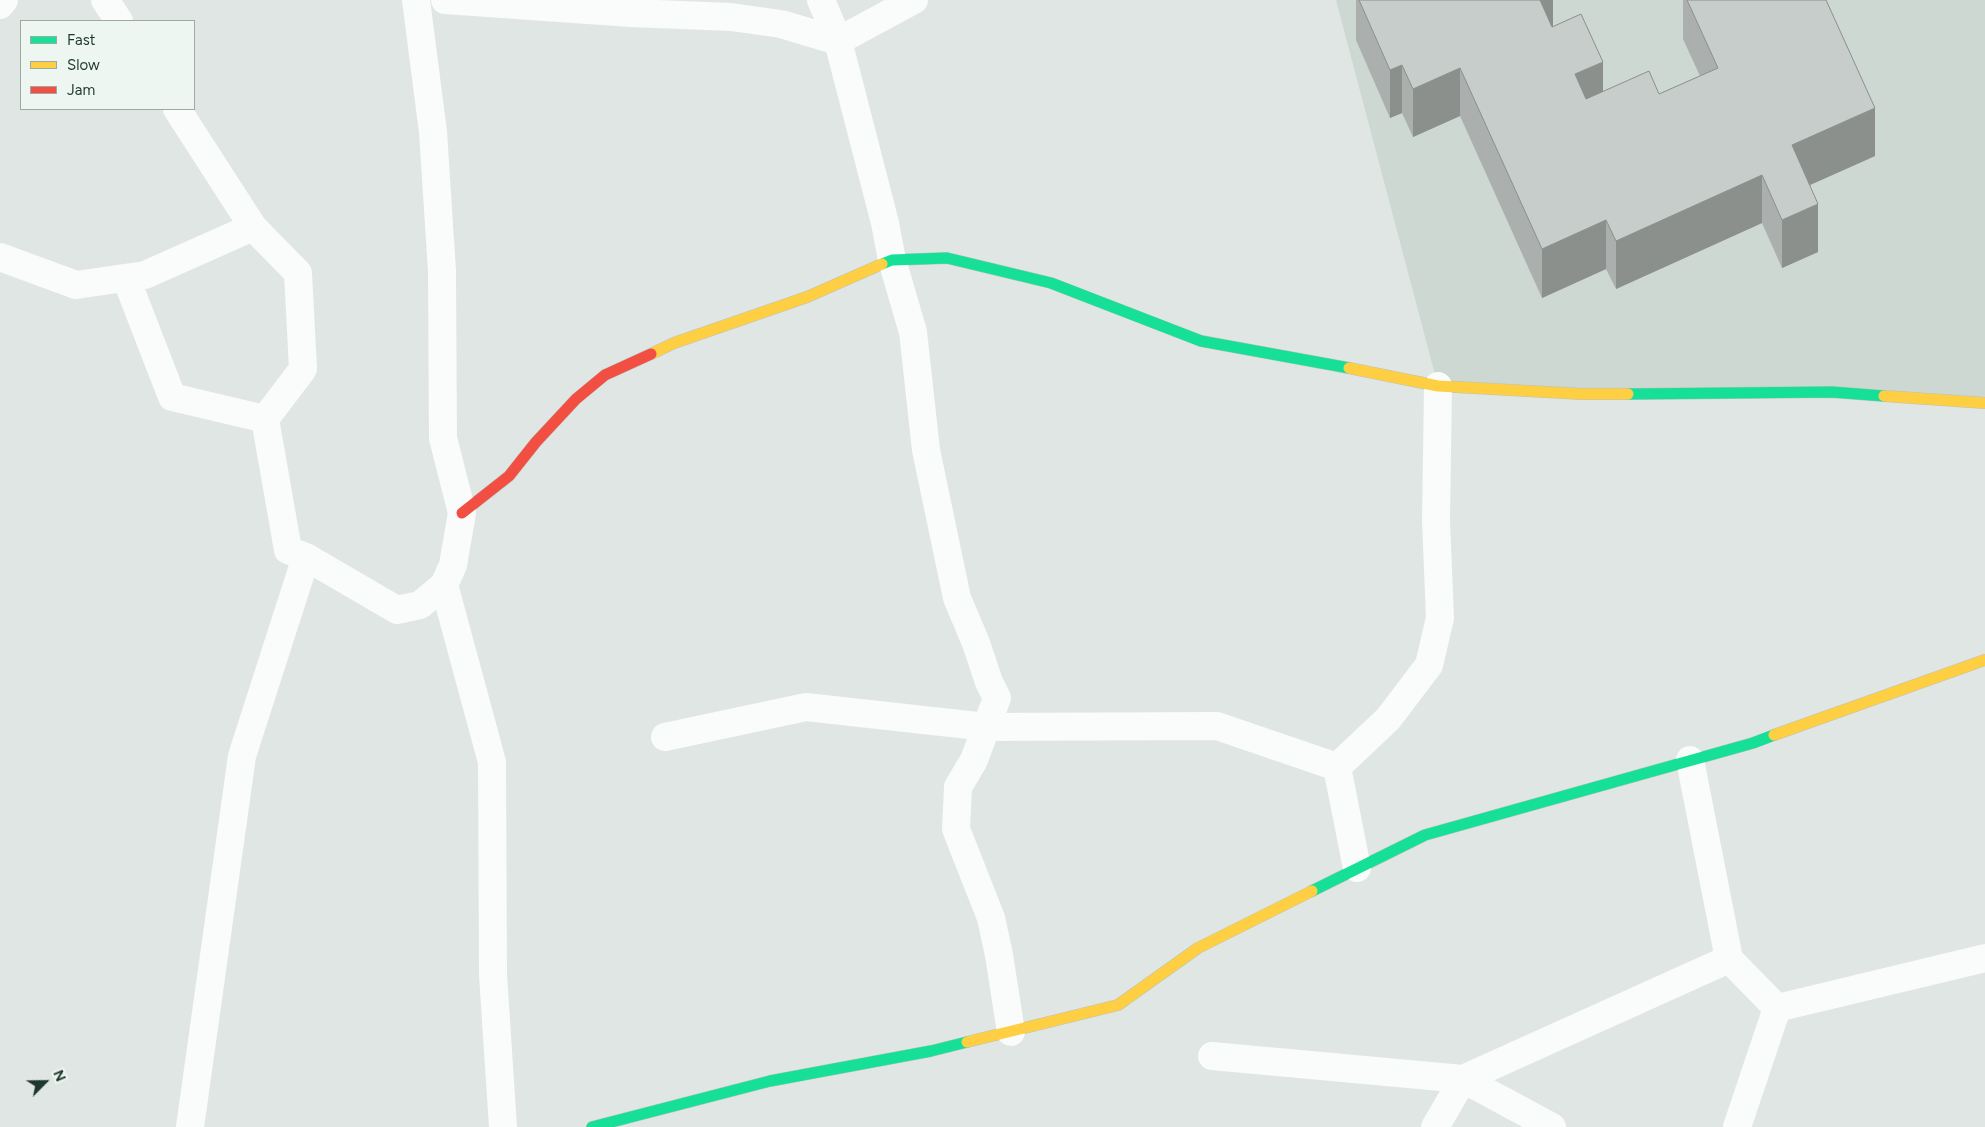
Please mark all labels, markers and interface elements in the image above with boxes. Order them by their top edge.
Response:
legend [20,20,195,110]
text: Fast [67,31,95,49]
text: Slow [67,56,100,74]
text: Jam [67,81,95,99]
north arrow [20,1057,70,1107]
text: N [49,1068,69,1084]

